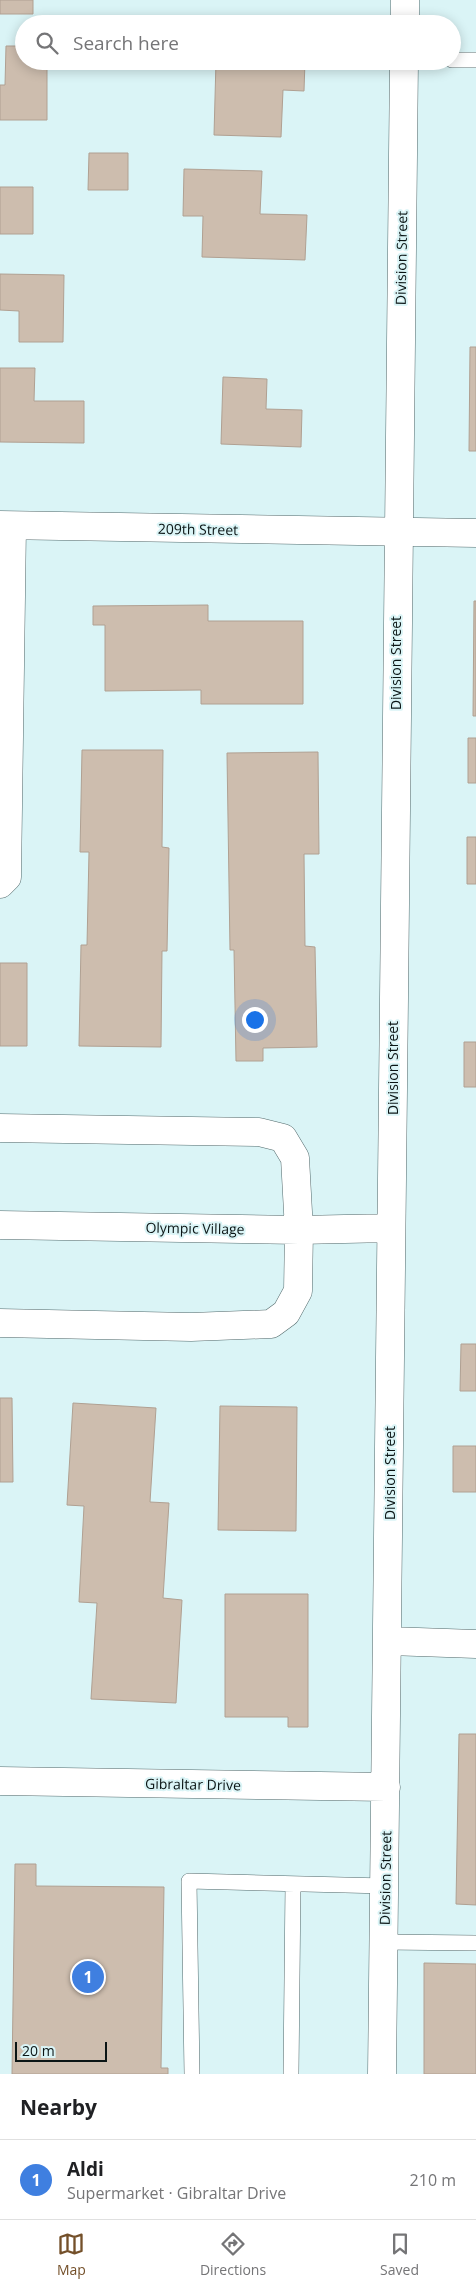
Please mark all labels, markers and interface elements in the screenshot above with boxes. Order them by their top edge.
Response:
search box [15,15,461,70]
icon: search [33,29,61,57]
text: Search here [73,30,179,56]
street label: Division Street [391,211,411,305]
street label: 209th Street [158,519,238,539]
street label: Division Street [386,616,405,710]
your location [242,1007,268,1033]
street label: Division Street [383,1021,402,1115]
street label: Olympic Village [145,1218,245,1238]
street label: Division Street [380,1426,399,1520]
street label: Gibraltar Drive [145,1774,241,1794]
street label: Division Street [375,1831,395,1925]
pin: 1 [72,1958,104,1996]
scale bar [15,2039,108,2062]
text: 20 m [22,2041,55,2060]
text: Nearby [20,2093,97,2121]
text: Aldi [67,2156,104,2182]
text: 1 [31,2169,41,2191]
text: 210 m [410,2169,456,2191]
text: Supermarket · Gibraltar Drive [67,2182,286,2204]
tab: Map [57,2230,86,2279]
tab: Directions [200,2230,266,2279]
tab: Saved [380,2230,419,2279]

